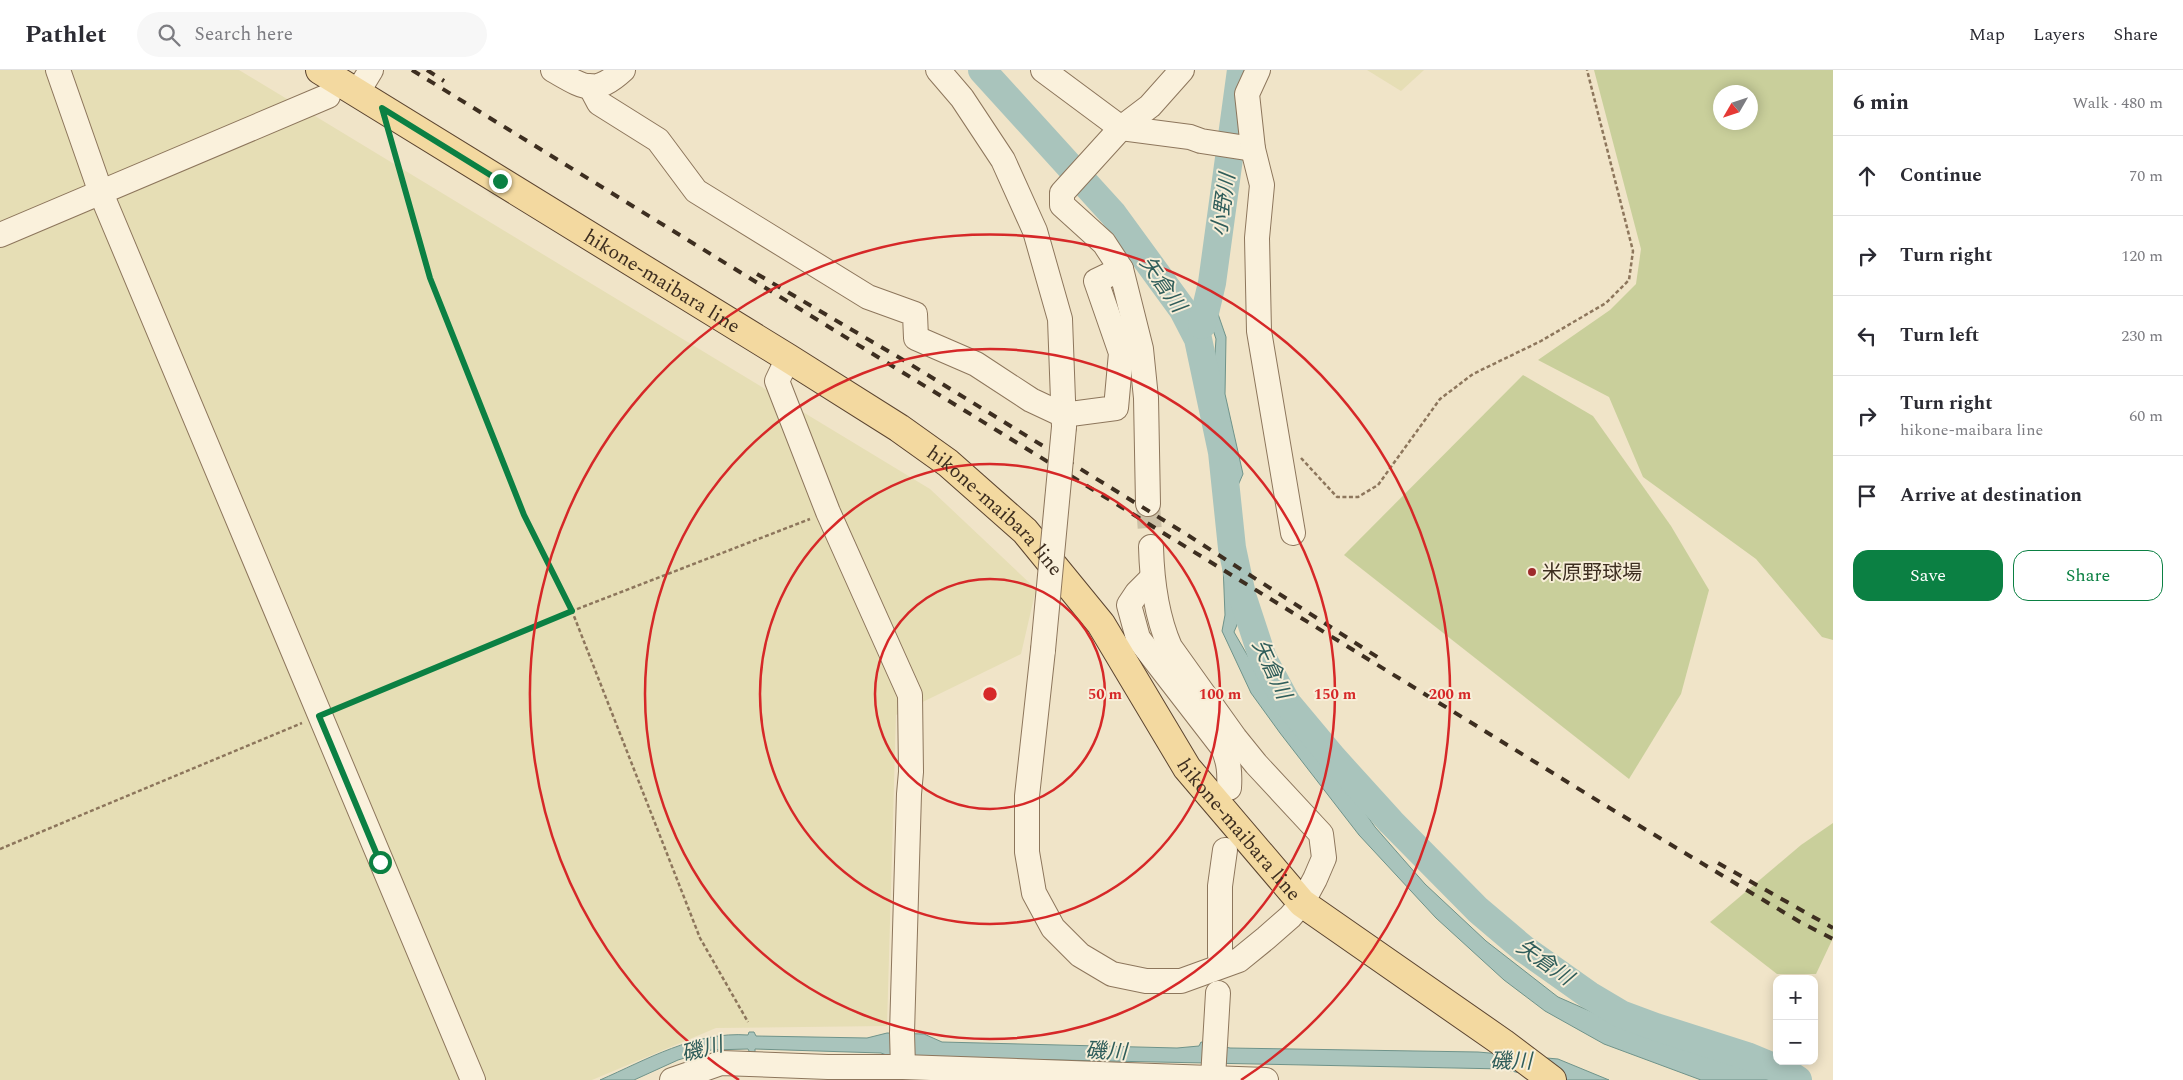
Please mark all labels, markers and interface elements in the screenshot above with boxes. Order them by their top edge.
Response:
search box [137,12,487,57]
text: Pathlet [25,17,107,53]
text: Search here [195,20,293,49]
icon: search [155,21,183,49]
text: Map [1969,21,2005,48]
text: Layers [2033,21,2085,48]
text: Share [2113,21,2158,48]
north arrow [1713,85,1758,130]
text: 6 min [1853,87,1909,119]
text: Walk · 480 m [2072,91,2163,115]
text: Continue [1900,161,1982,190]
icon: ahead [1853,162,1881,190]
text: 70 m [2129,164,2163,188]
route end [489,170,512,193]
water label: 小野川 [1204,170,1244,239]
street label: hikone-maibara line [578,222,746,341]
text: Turn right [1900,241,1993,270]
icon: right [1853,242,1881,270]
text: 120 m [2121,244,2163,268]
water label: 矢倉川 [1131,250,1195,321]
text: Turn left [1900,321,1979,350]
icon: left [1853,322,1881,350]
text: 230 m [2121,324,2163,348]
text: Turn right [1900,389,1993,418]
icon: right [1853,402,1881,430]
text: 60 m [2129,404,2163,428]
text: hikone-maibara line [1900,418,2043,442]
street label: hikone-maibara line [920,439,1070,583]
text: Arrive at destination [1900,481,2082,510]
icon: arrive [1853,482,1881,510]
button: Save [1853,550,2003,601]
button: Share [2013,550,2163,601]
place label: 米原野球場 [1542,558,1642,588]
marker: 米原野球場 [1526,566,1538,578]
water label: 矢倉川 [1243,634,1300,707]
text: 50 m [1088,683,1123,706]
text: 100 m [1199,683,1242,706]
text: 150 m [1314,683,1357,706]
text: 200 m [1429,683,1472,706]
centre of rings [981,685,999,703]
street label: hikone-maibara line [1169,753,1308,908]
route start [369,851,392,874]
water label: 矢倉川 [1509,932,1581,995]
map controls [1773,975,1818,1065]
button: + [1773,975,1818,1020]
button: − [1773,1020,1818,1065]
water label: 磯川 [678,1029,729,1071]
water label: 磯川 [1084,1035,1130,1069]
water label: 磯川 [1490,1046,1534,1078]

